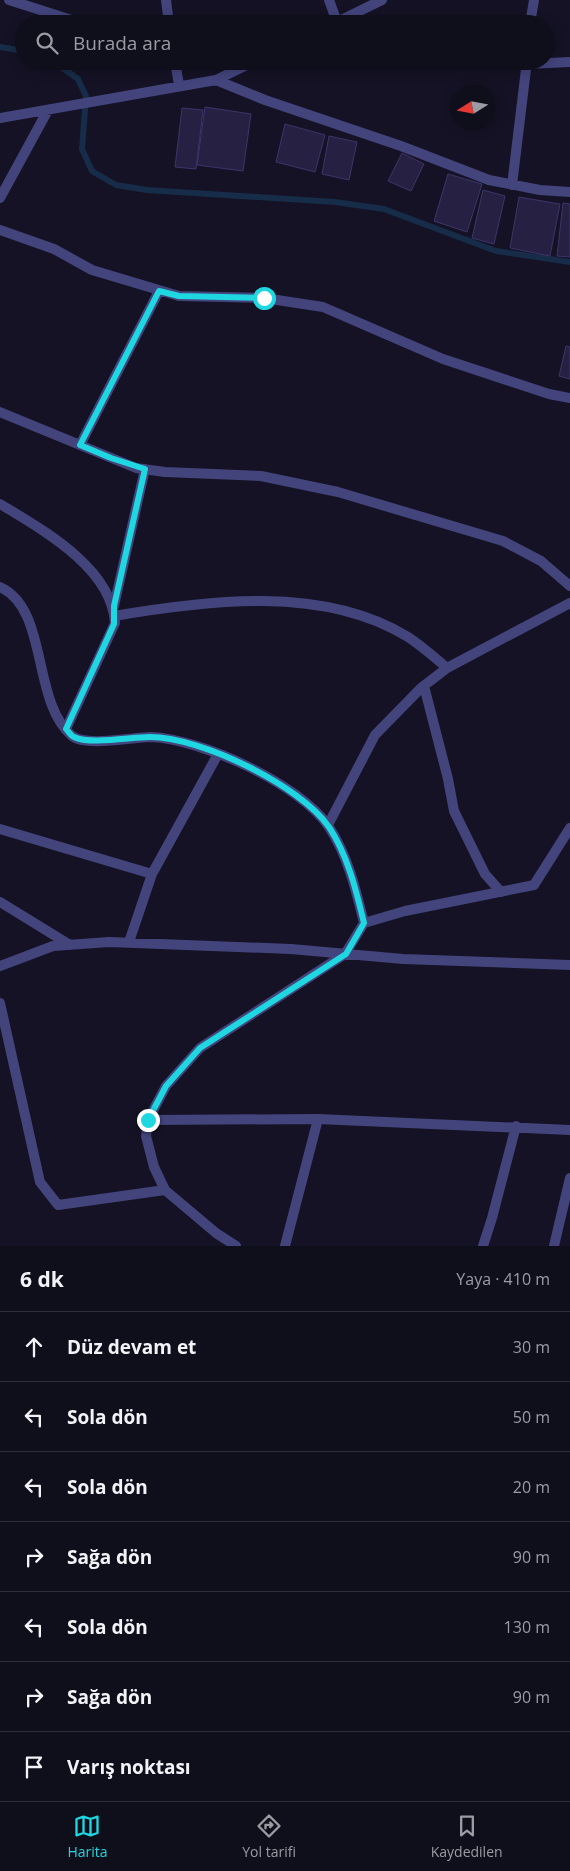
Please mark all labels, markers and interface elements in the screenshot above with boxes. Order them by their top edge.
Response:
search box [15,15,555,70]
icon: search [33,29,61,57]
text: Burada ara [73,30,171,56]
north arrow [450,85,495,130]
route start [253,287,276,310]
route end [137,1109,160,1132]
text: 6 dk [20,1265,64,1293]
text: Yaya · 410 m [456,1268,550,1290]
icon: ahead [20,1333,48,1361]
text: Düz devam et [67,1334,196,1360]
text: 30 m [513,1336,550,1358]
icon: left [20,1403,48,1431]
text: Sola dön [67,1404,148,1430]
text: 50 m [513,1406,550,1428]
icon: left [20,1473,48,1501]
text: Sola dön [67,1474,148,1500]
text: 20 m [513,1476,550,1498]
icon: right [20,1543,48,1571]
text: Sağa dön [67,1544,152,1570]
text: 90 m [513,1546,550,1568]
icon: left [20,1613,48,1641]
text: Sola dön [67,1614,148,1640]
text: 130 m [504,1616,550,1638]
icon: right [20,1683,48,1711]
text: Sağa dön [67,1684,152,1710]
text: 90 m [513,1686,550,1708]
icon: arrive [20,1753,48,1781]
text: Varış noktası [67,1754,191,1780]
tab: Harita [67,1812,108,1861]
tab: Yol tarifi [242,1812,296,1861]
tab: Kaydedilen [431,1812,503,1861]

